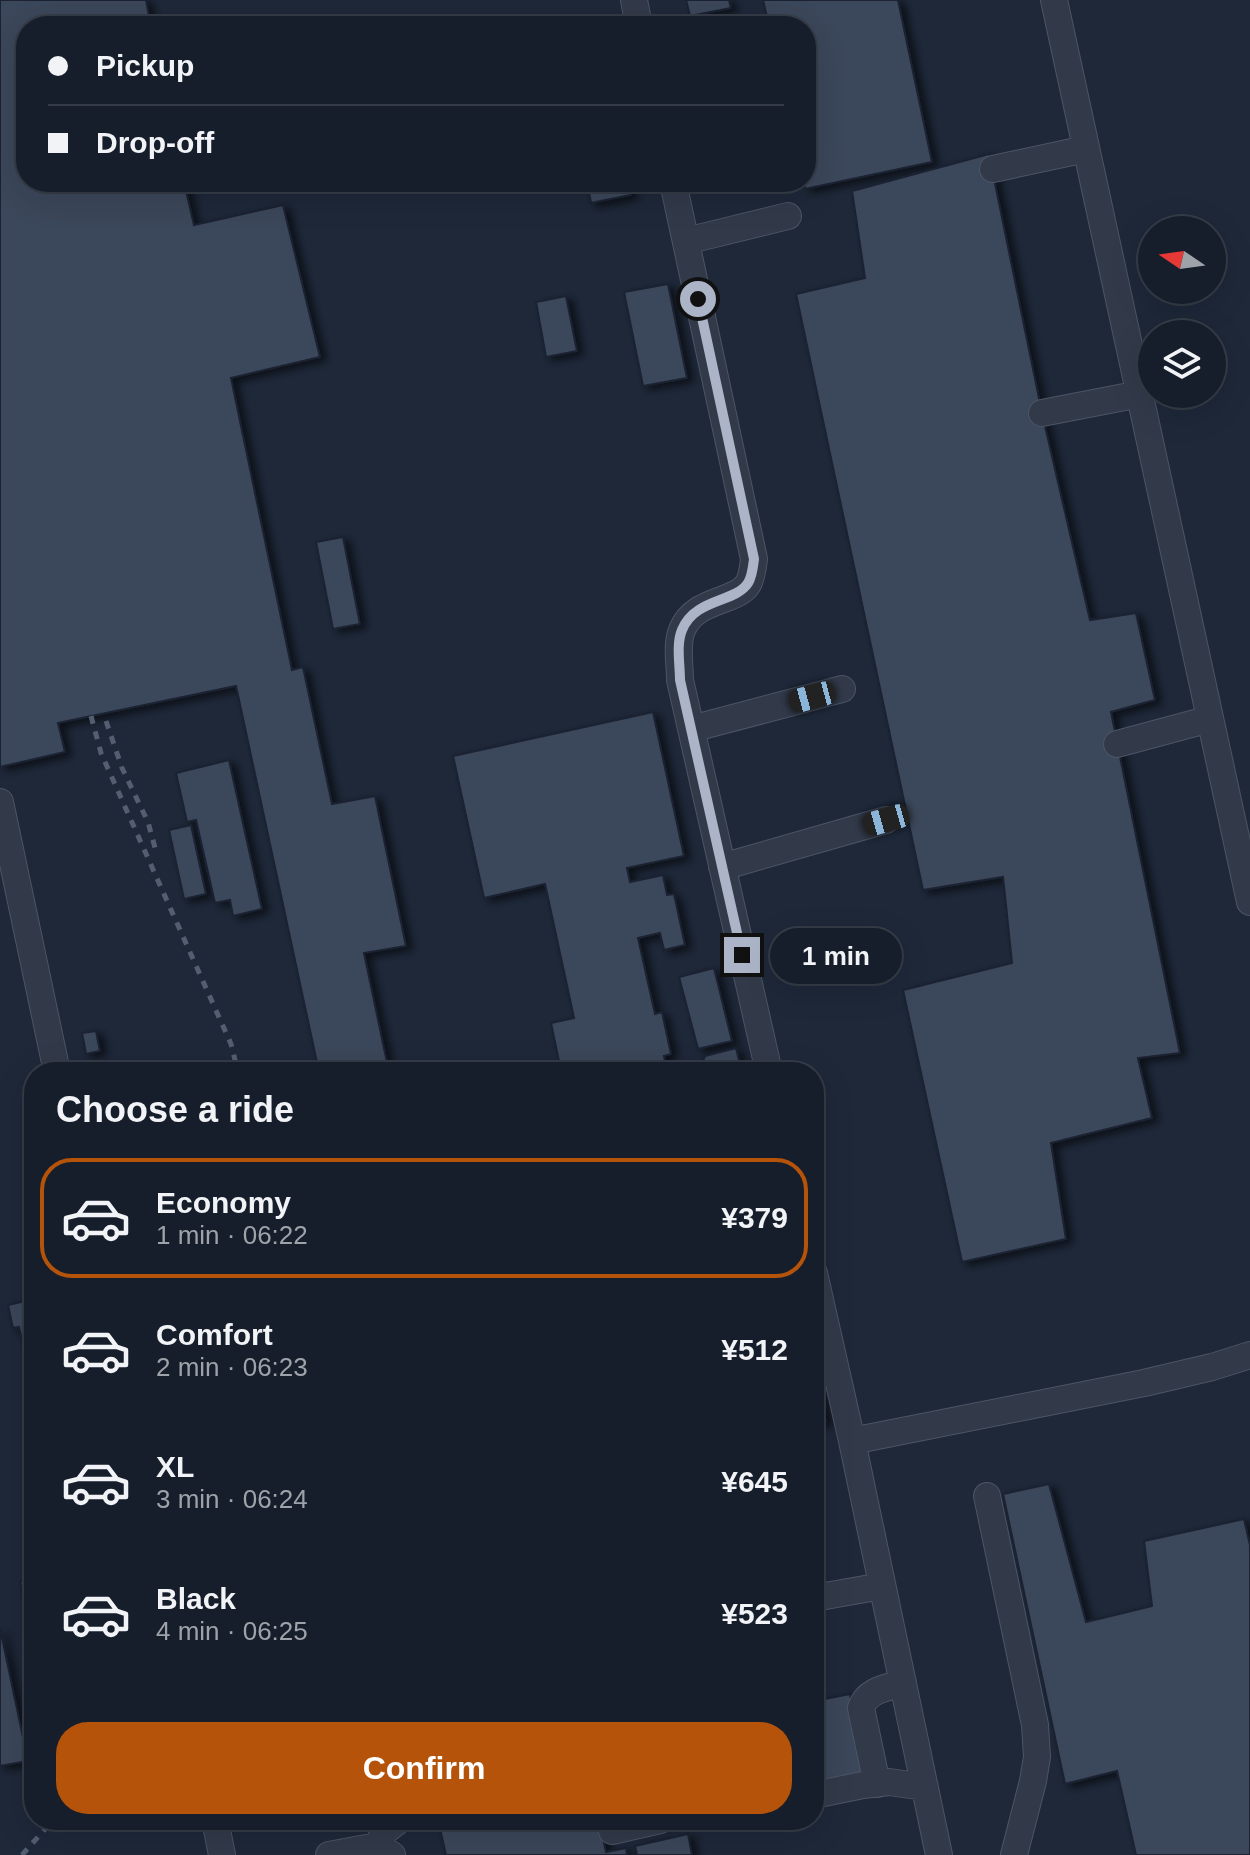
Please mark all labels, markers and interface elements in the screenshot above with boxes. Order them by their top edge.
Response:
text: Pickup [96,49,194,82]
text: Drop-off [96,126,214,159]
north arrow [1138,216,1226,304]
map controls [1138,216,1226,408]
route start [680,281,716,317]
button: layers [1138,320,1226,408]
car [786,679,838,715]
car [860,802,912,838]
callout: 1 min [770,927,902,983]
route end [724,937,760,973]
text: 1 min [802,941,870,971]
text: Choose a ride [56,1089,294,1130]
icon: car [60,1182,132,1254]
text: Economy [156,1186,291,1219]
text: ¥379 [721,1201,788,1234]
text: 1 min · 06:22 [156,1220,308,1250]
icon: car [60,1314,132,1386]
text: Comfort [156,1318,273,1351]
text: ¥512 [721,1333,788,1366]
text: 2 min · 06:23 [156,1352,308,1382]
icon: car [60,1446,132,1518]
text: XL [156,1450,194,1483]
text: ¥645 [721,1465,788,1498]
text: 3 min · 06:24 [156,1484,308,1514]
icon: car [60,1578,132,1650]
text: Black [156,1582,236,1615]
text: ¥523 [721,1597,788,1630]
text: 4 min · 06:25 [156,1616,308,1646]
button: Confirm [56,1722,792,1814]

